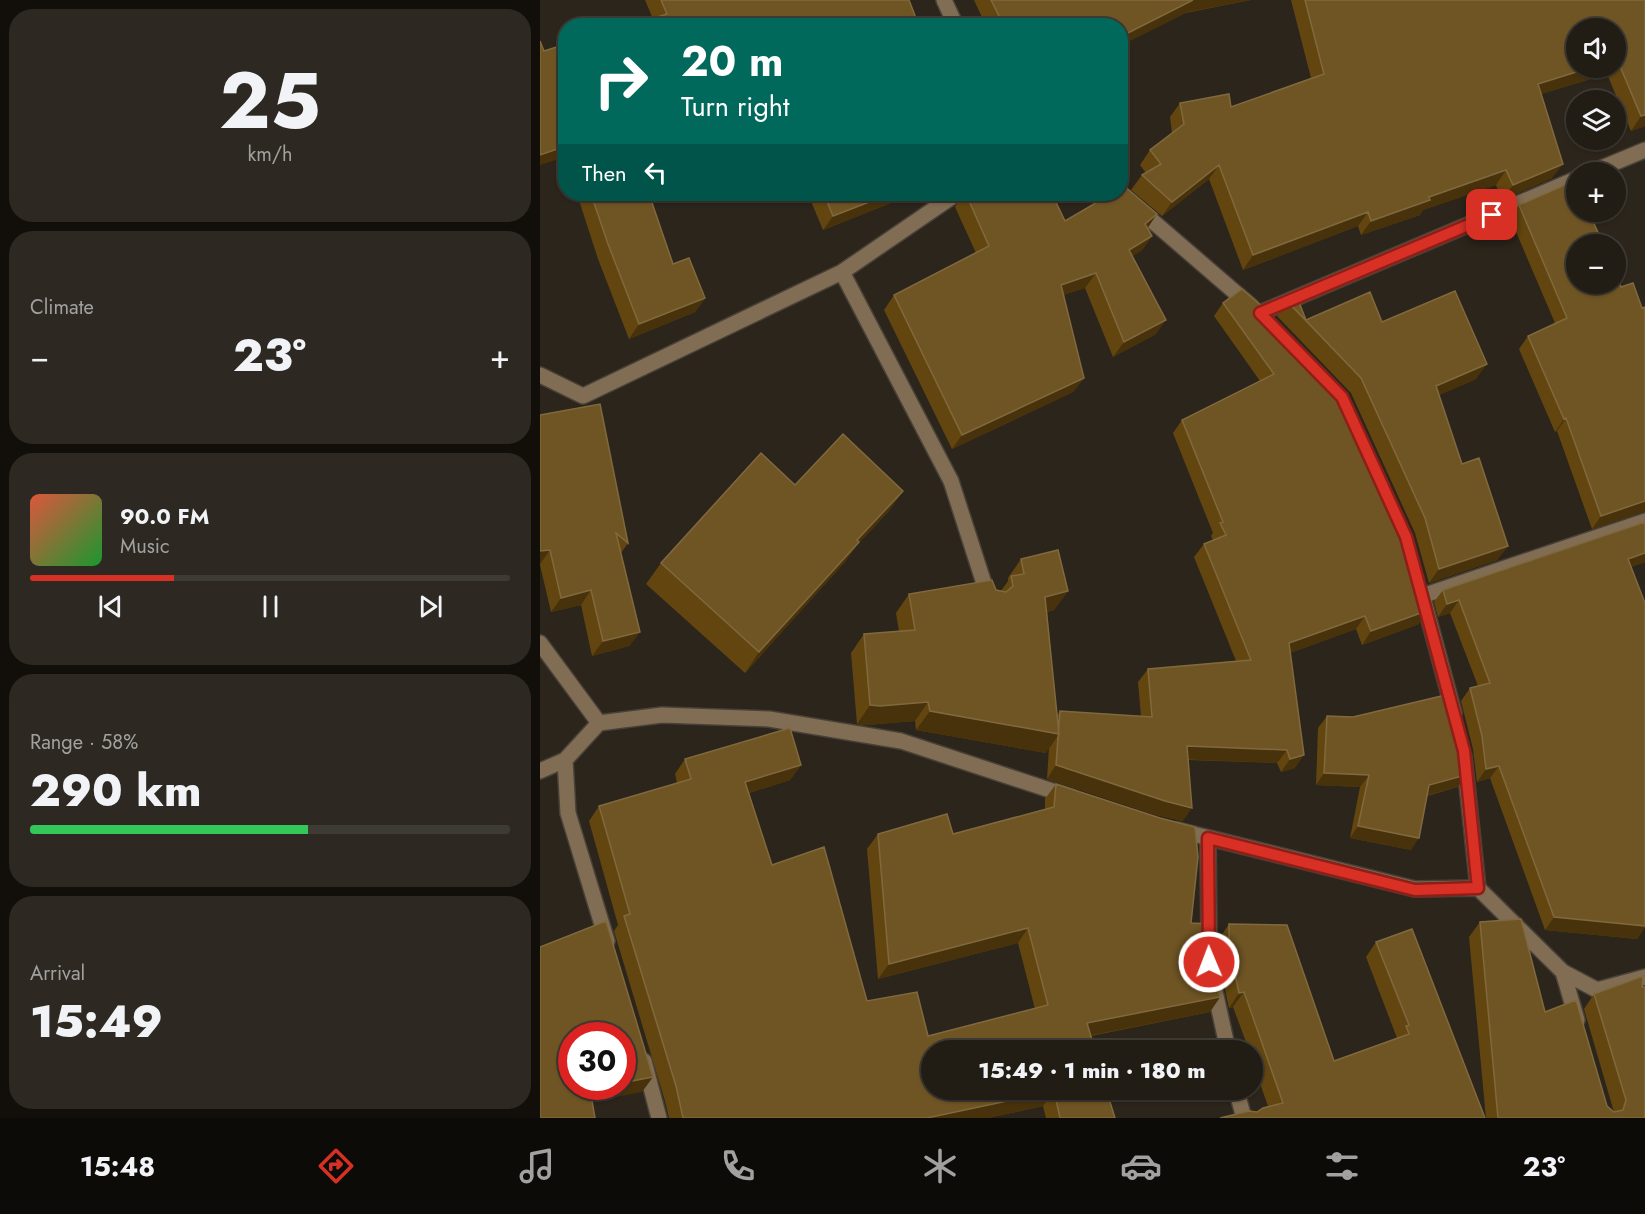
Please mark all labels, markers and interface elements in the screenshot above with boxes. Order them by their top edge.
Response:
map controls [1566,18,1626,294]
button: sound [1566,18,1626,78]
text: 20 m [681,31,783,92]
icon: right [582,42,660,120]
text: 25 [219,45,321,157]
text: Turn right [681,87,789,126]
button: layers [1566,90,1626,150]
text: km/h [247,140,293,169]
icon: left [639,156,672,189]
text: Then [582,157,627,189]
button: + [1566,162,1626,222]
pin [1466,189,1517,240]
icon: arrive [1475,198,1508,231]
button: − [1566,234,1626,294]
text: Climate [30,293,94,322]
text: 23° [233,323,306,388]
text: − [30,333,49,380]
text: + [490,333,510,380]
text: 90.0 FM [120,500,209,532]
text: Music [120,532,170,561]
icon: previous [94,590,127,623]
icon: pause [254,590,287,623]
icon: next [414,590,447,623]
text: Range · 58% [30,728,138,757]
text: 290 km [30,758,201,823]
position arrow [1177,930,1241,994]
text: Arrival [30,959,85,988]
text: 15:49 [30,989,163,1054]
speed limit sign: 30 [558,1022,636,1100]
text: 15:49 · 1 min · 180 m [978,1054,1206,1086]
icon: directions [315,1145,357,1187]
icon: music [516,1145,558,1187]
icon: phone [717,1145,759,1187]
icon: climate [919,1145,961,1187]
icon: car [1120,1145,1162,1187]
icon: filters [1321,1145,1363,1187]
text: 15:48 [80,1147,155,1186]
text: 23° [1523,1147,1565,1186]

